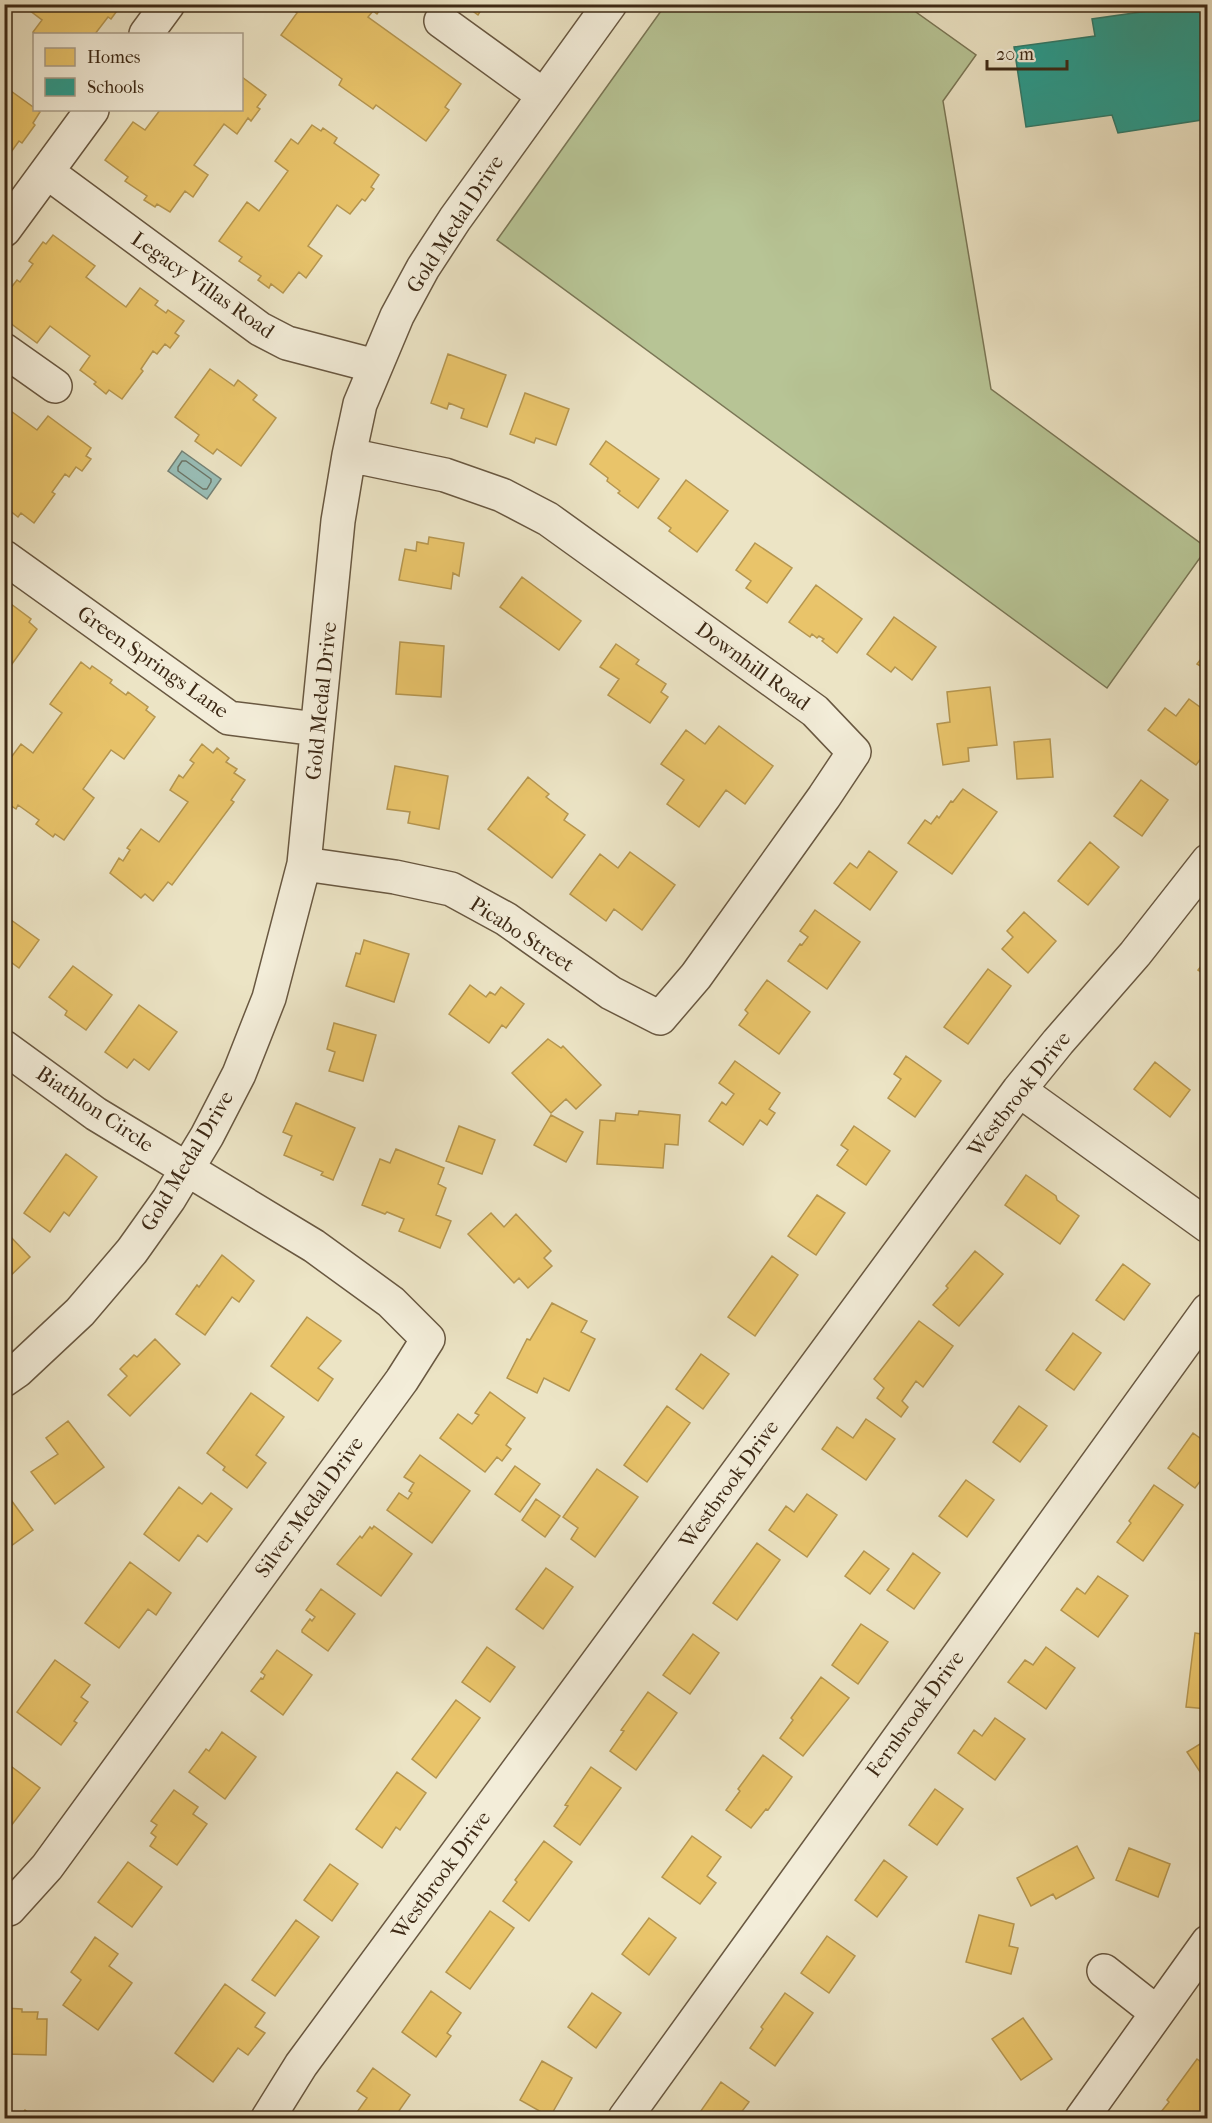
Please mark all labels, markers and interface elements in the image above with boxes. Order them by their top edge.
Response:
legend [33,33,243,111]
scale bar [987,33,1066,71]
text: 20 m [996,44,1034,65]
text: Homes [87,47,141,68]
text: Schools [87,77,144,98]
street label: Gold Medal Drive [402,151,508,297]
street label: Legacy Villas Road [127,227,280,344]
street label: Green Springs Lane [73,601,233,723]
street label: Downhill Road [691,617,815,716]
street label: Gold Medal Drive [301,621,341,781]
street label: Picabo Street [465,891,579,977]
street label: Westbrook Drive [962,1027,1075,1162]
street label: Biathlon Circle [32,1061,158,1157]
street label: Gold Medal Drive [136,1087,238,1235]
street label: Westbrook Drive [674,1415,783,1553]
street label: Silver Medal Drive [250,1432,368,1582]
street label: Fernbrook Drive [861,1646,969,1782]
street label: Westbrook Drive [386,1806,495,1944]

